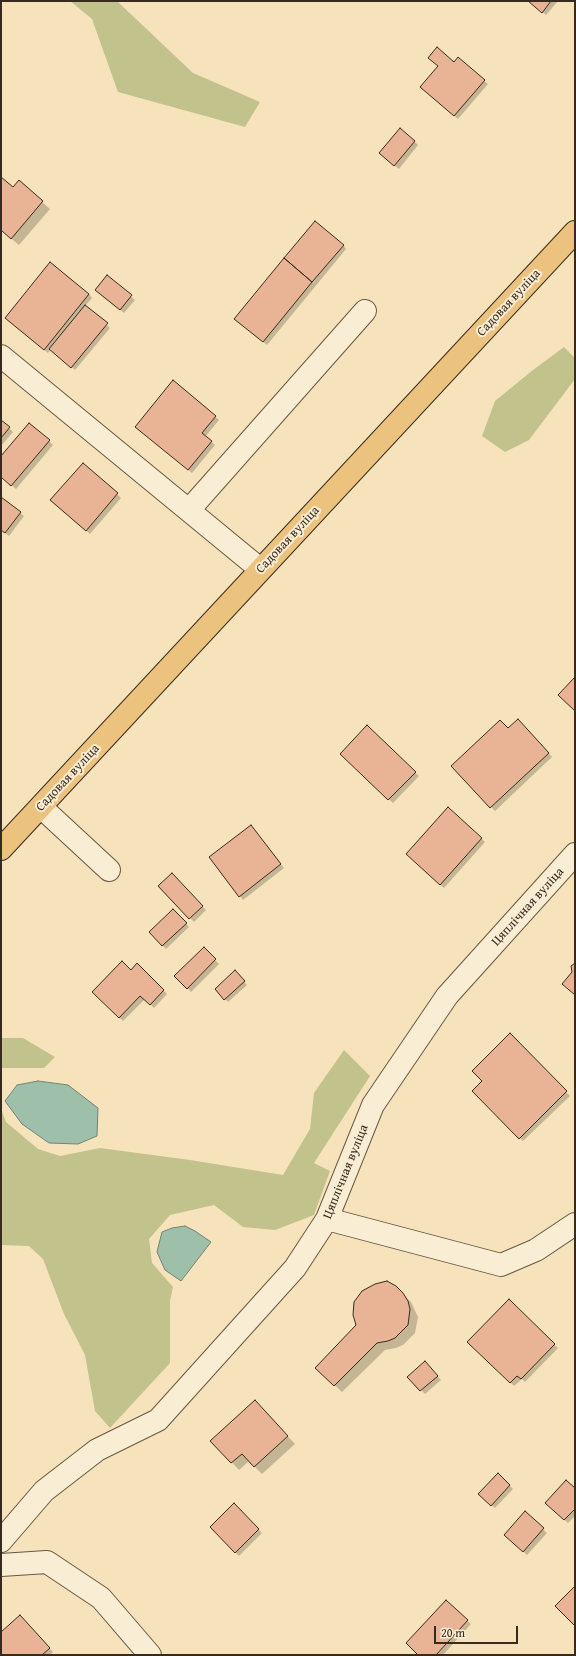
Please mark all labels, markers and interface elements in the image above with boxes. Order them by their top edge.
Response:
street label: Садовая вуліца [474,266,544,340]
street label: Садовая вуліца [253,503,323,577]
street label: Садовая вуліца [33,741,103,815]
street label: Цяплічная вуліца [489,864,567,950]
street label: Цяплічная вуліца [320,1122,372,1222]
scale bar [436,1618,520,1644]
text: 20 m [441,1624,465,1641]

